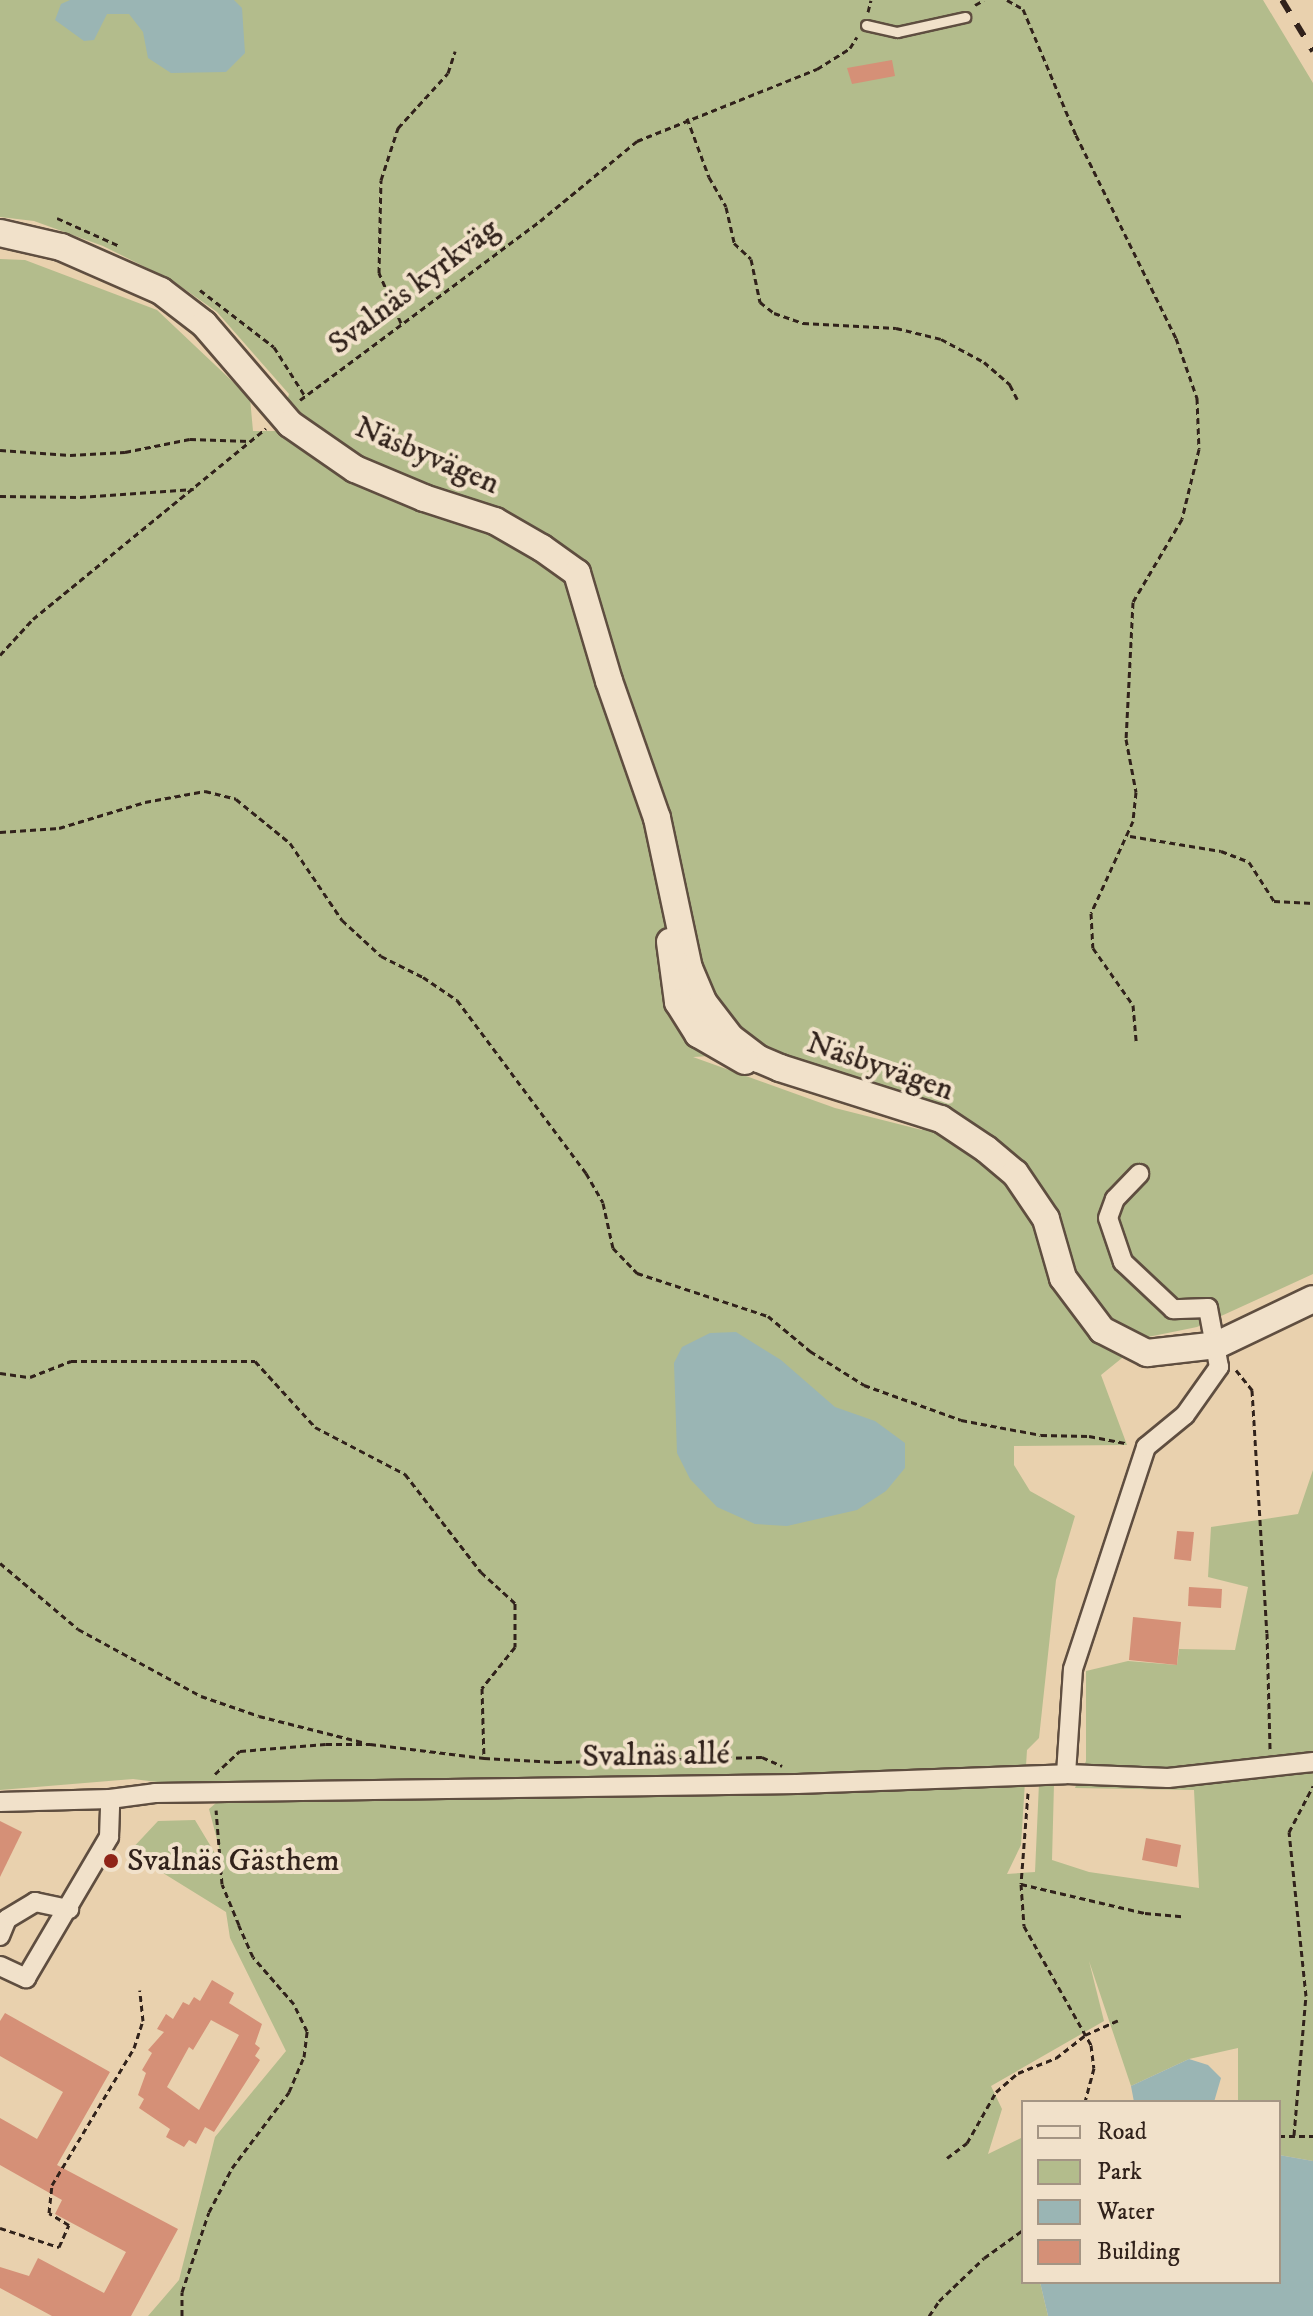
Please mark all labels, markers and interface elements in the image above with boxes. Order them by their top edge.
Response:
street label: Svalnäs kyrkväg [321,210,507,364]
street label: Näsbyvägen [349,408,505,504]
street label: Näsbyvägen [801,1024,959,1110]
street label: Svalnäs allé [582,1736,730,1776]
place label: Svalnäs Gästhem [127,1842,339,1880]
marker: Svalnäs Gästhem [102,1852,120,1870]
legend [1021,2100,1281,2284]
text: Road [1097,2117,1147,2147]
text: Park [1097,2157,1142,2187]
text: Water [1097,2197,1154,2227]
text: Building [1097,2237,1180,2267]

